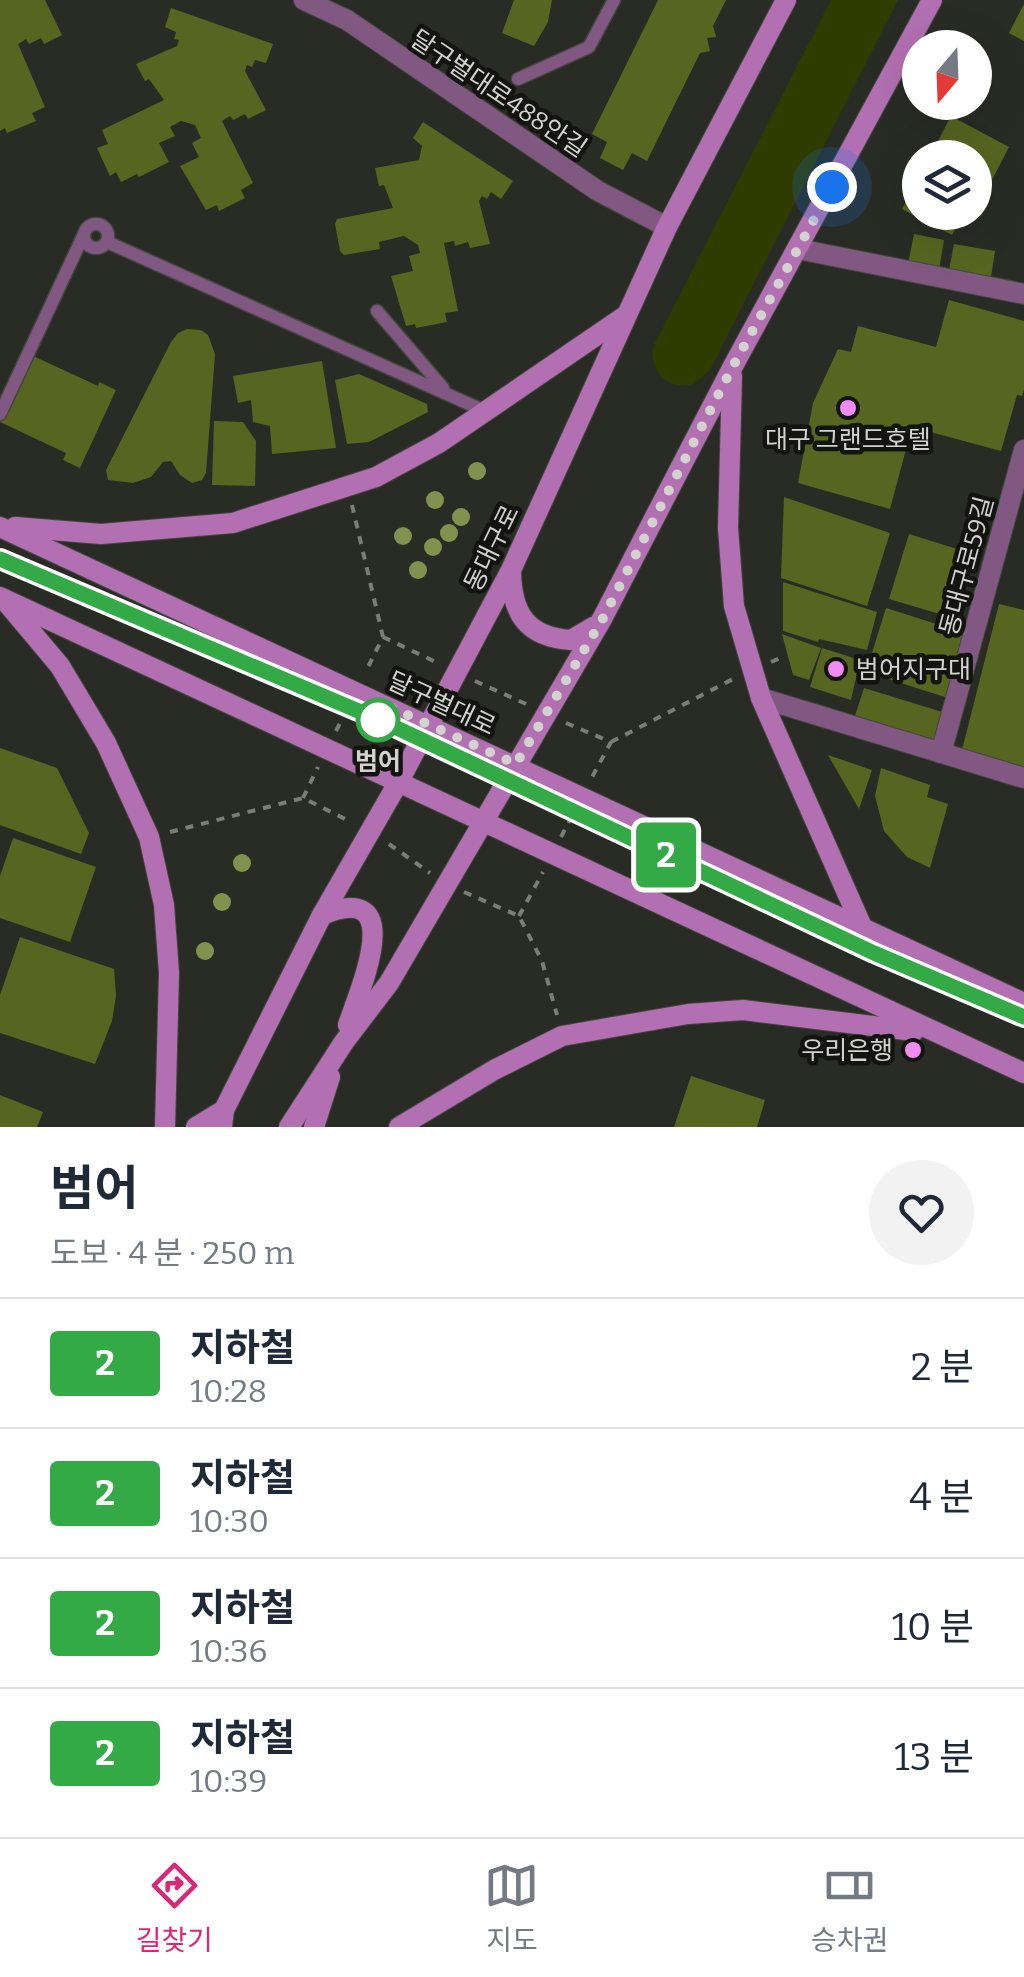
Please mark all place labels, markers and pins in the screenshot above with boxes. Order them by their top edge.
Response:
marker: 대구 그랜드호텔 [837,397,859,419]
place label: 대구 그랜드호텔 [765,425,931,455]
place label: 범어지구대 [856,655,971,685]
marker: 범어지구대 [825,658,847,680]
marker: 범어 [357,699,399,741]
place label: 범어 [355,747,401,777]
place label: 우리은행 [801,1036,893,1066]
marker: 우리은행 [902,1039,924,1061]

